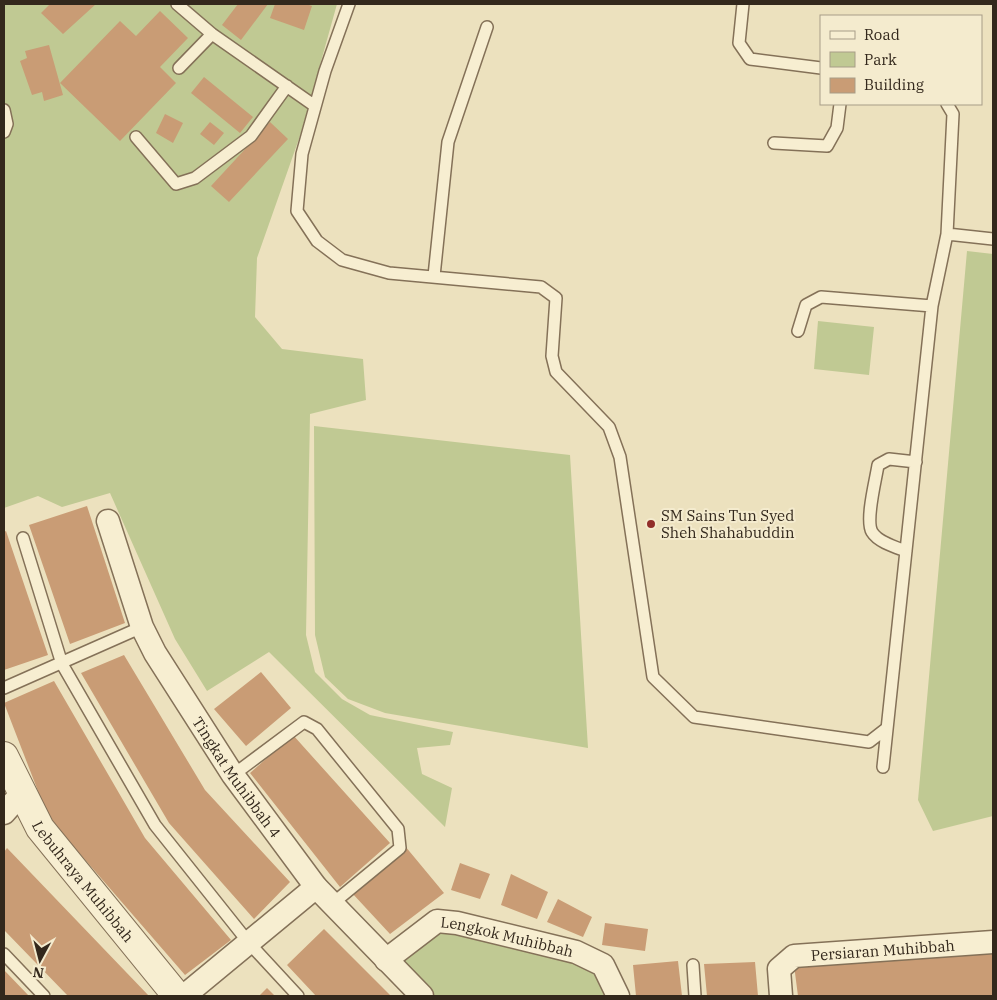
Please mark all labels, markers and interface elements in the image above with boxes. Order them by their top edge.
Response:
legend [820,15,982,105]
text: Road [864,25,900,44]
text: Park [864,50,897,69]
text: Building [864,75,924,94]
place label: SM Sains Tun Syed Sheh Shahabuddin [661,506,795,542]
marker: SM Sains Tun Syed Sheh Shahabuddin [645,518,657,530]
street label: Tingkat Muhibbah 4 [189,713,285,841]
street label: Lebuhraya Muhibbah [28,817,138,946]
street label: Lengkok Muhibbah [440,912,576,961]
north arrow [15,935,65,985]
street label: Persiaran Muhibbah [810,935,955,964]
text: N [32,963,45,983]

